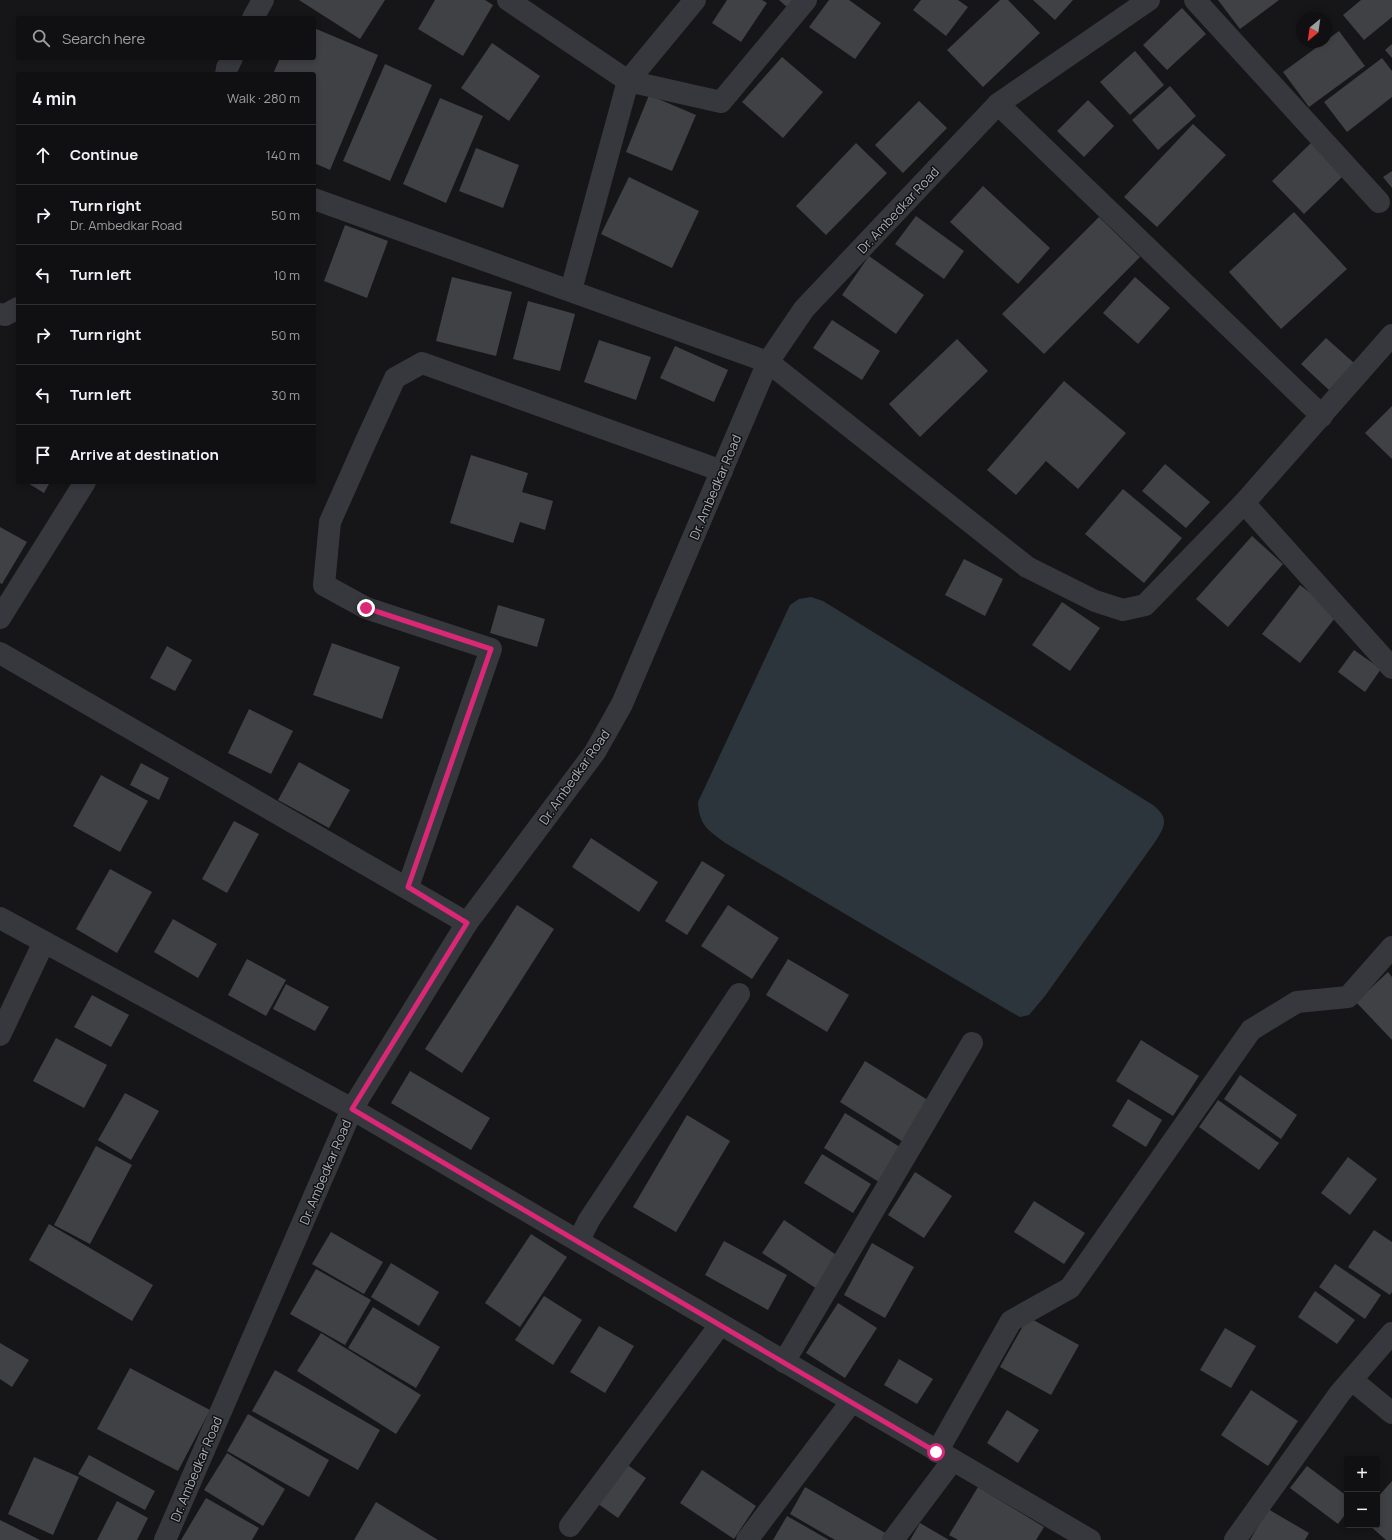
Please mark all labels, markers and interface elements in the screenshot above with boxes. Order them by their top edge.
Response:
north arrow [1296,12,1332,48]
search box [16,16,316,60]
icon: search [30,27,52,49]
text: Search here [62,28,145,49]
text: 4 min [32,87,76,110]
text: Walk · 280 m [227,89,300,107]
icon: ahead [32,144,54,166]
text: Continue [70,144,138,165]
text: 140 m [266,146,300,164]
street label: Dr. Ambedkar Road [853,163,943,257]
text: Turn right [70,195,141,216]
icon: right [32,204,54,226]
text: 50 m [271,206,300,224]
text: Dr. Ambedkar Road [70,216,182,234]
icon: left [32,264,54,286]
text: Turn left [70,264,132,285]
text: 10 m [273,266,300,284]
icon: right [32,324,54,346]
text: Turn right [70,324,141,345]
text: 50 m [271,326,300,344]
icon: left [32,384,54,406]
text: Turn left [70,384,132,405]
text: 30 m [271,386,300,404]
street label: Dr. Ambedkar Road [685,432,745,542]
icon: arrive [32,444,54,466]
text: Arrive at destination [70,444,219,465]
route end [357,599,375,617]
street label: Dr. Ambedkar Road [534,726,614,828]
street label: Dr. Ambedkar Road [295,1117,355,1227]
street label: Dr. Ambedkar Road [166,1414,226,1524]
route start [927,1443,945,1461]
map controls [1344,1456,1380,1528]
button: + [1344,1456,1380,1492]
button: − [1344,1492,1380,1528]

